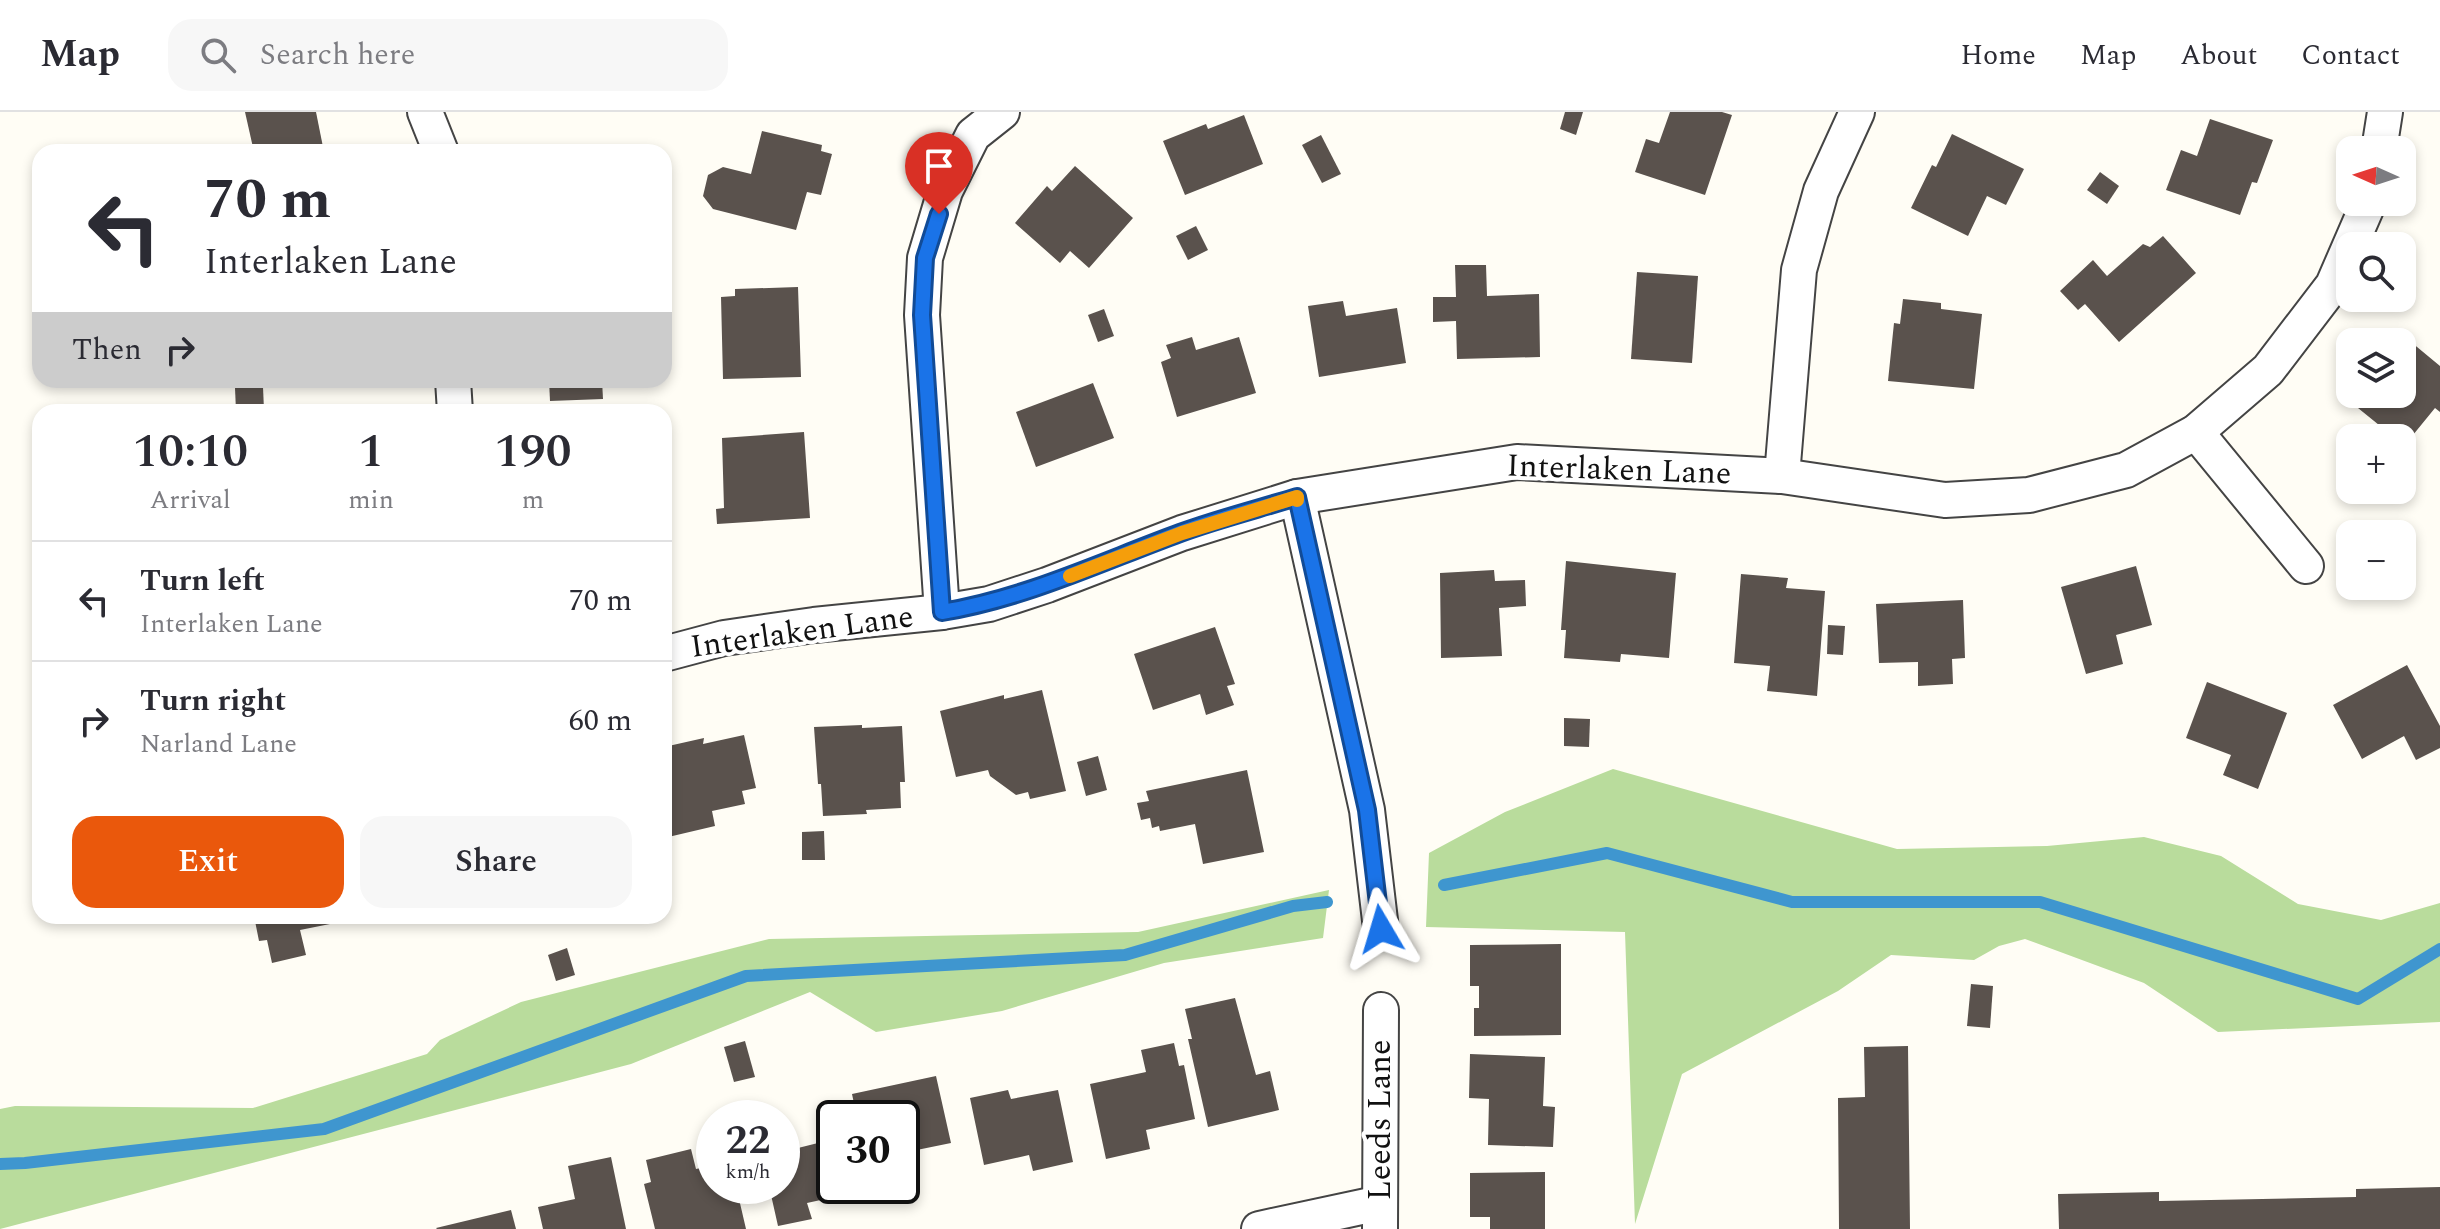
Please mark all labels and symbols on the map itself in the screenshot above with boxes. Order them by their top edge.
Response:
pin [905,132,973,214]
north arrow [2336,136,2416,216]
street label: Interlaken Lane [1506,442,1732,498]
street label: Interlaken Lane [687,592,917,672]
position arrow [1339,887,1423,971]
street label: Leeds Lane [1356,1040,1405,1200]
speed limit sign: 30 [816,1100,920,1204]

